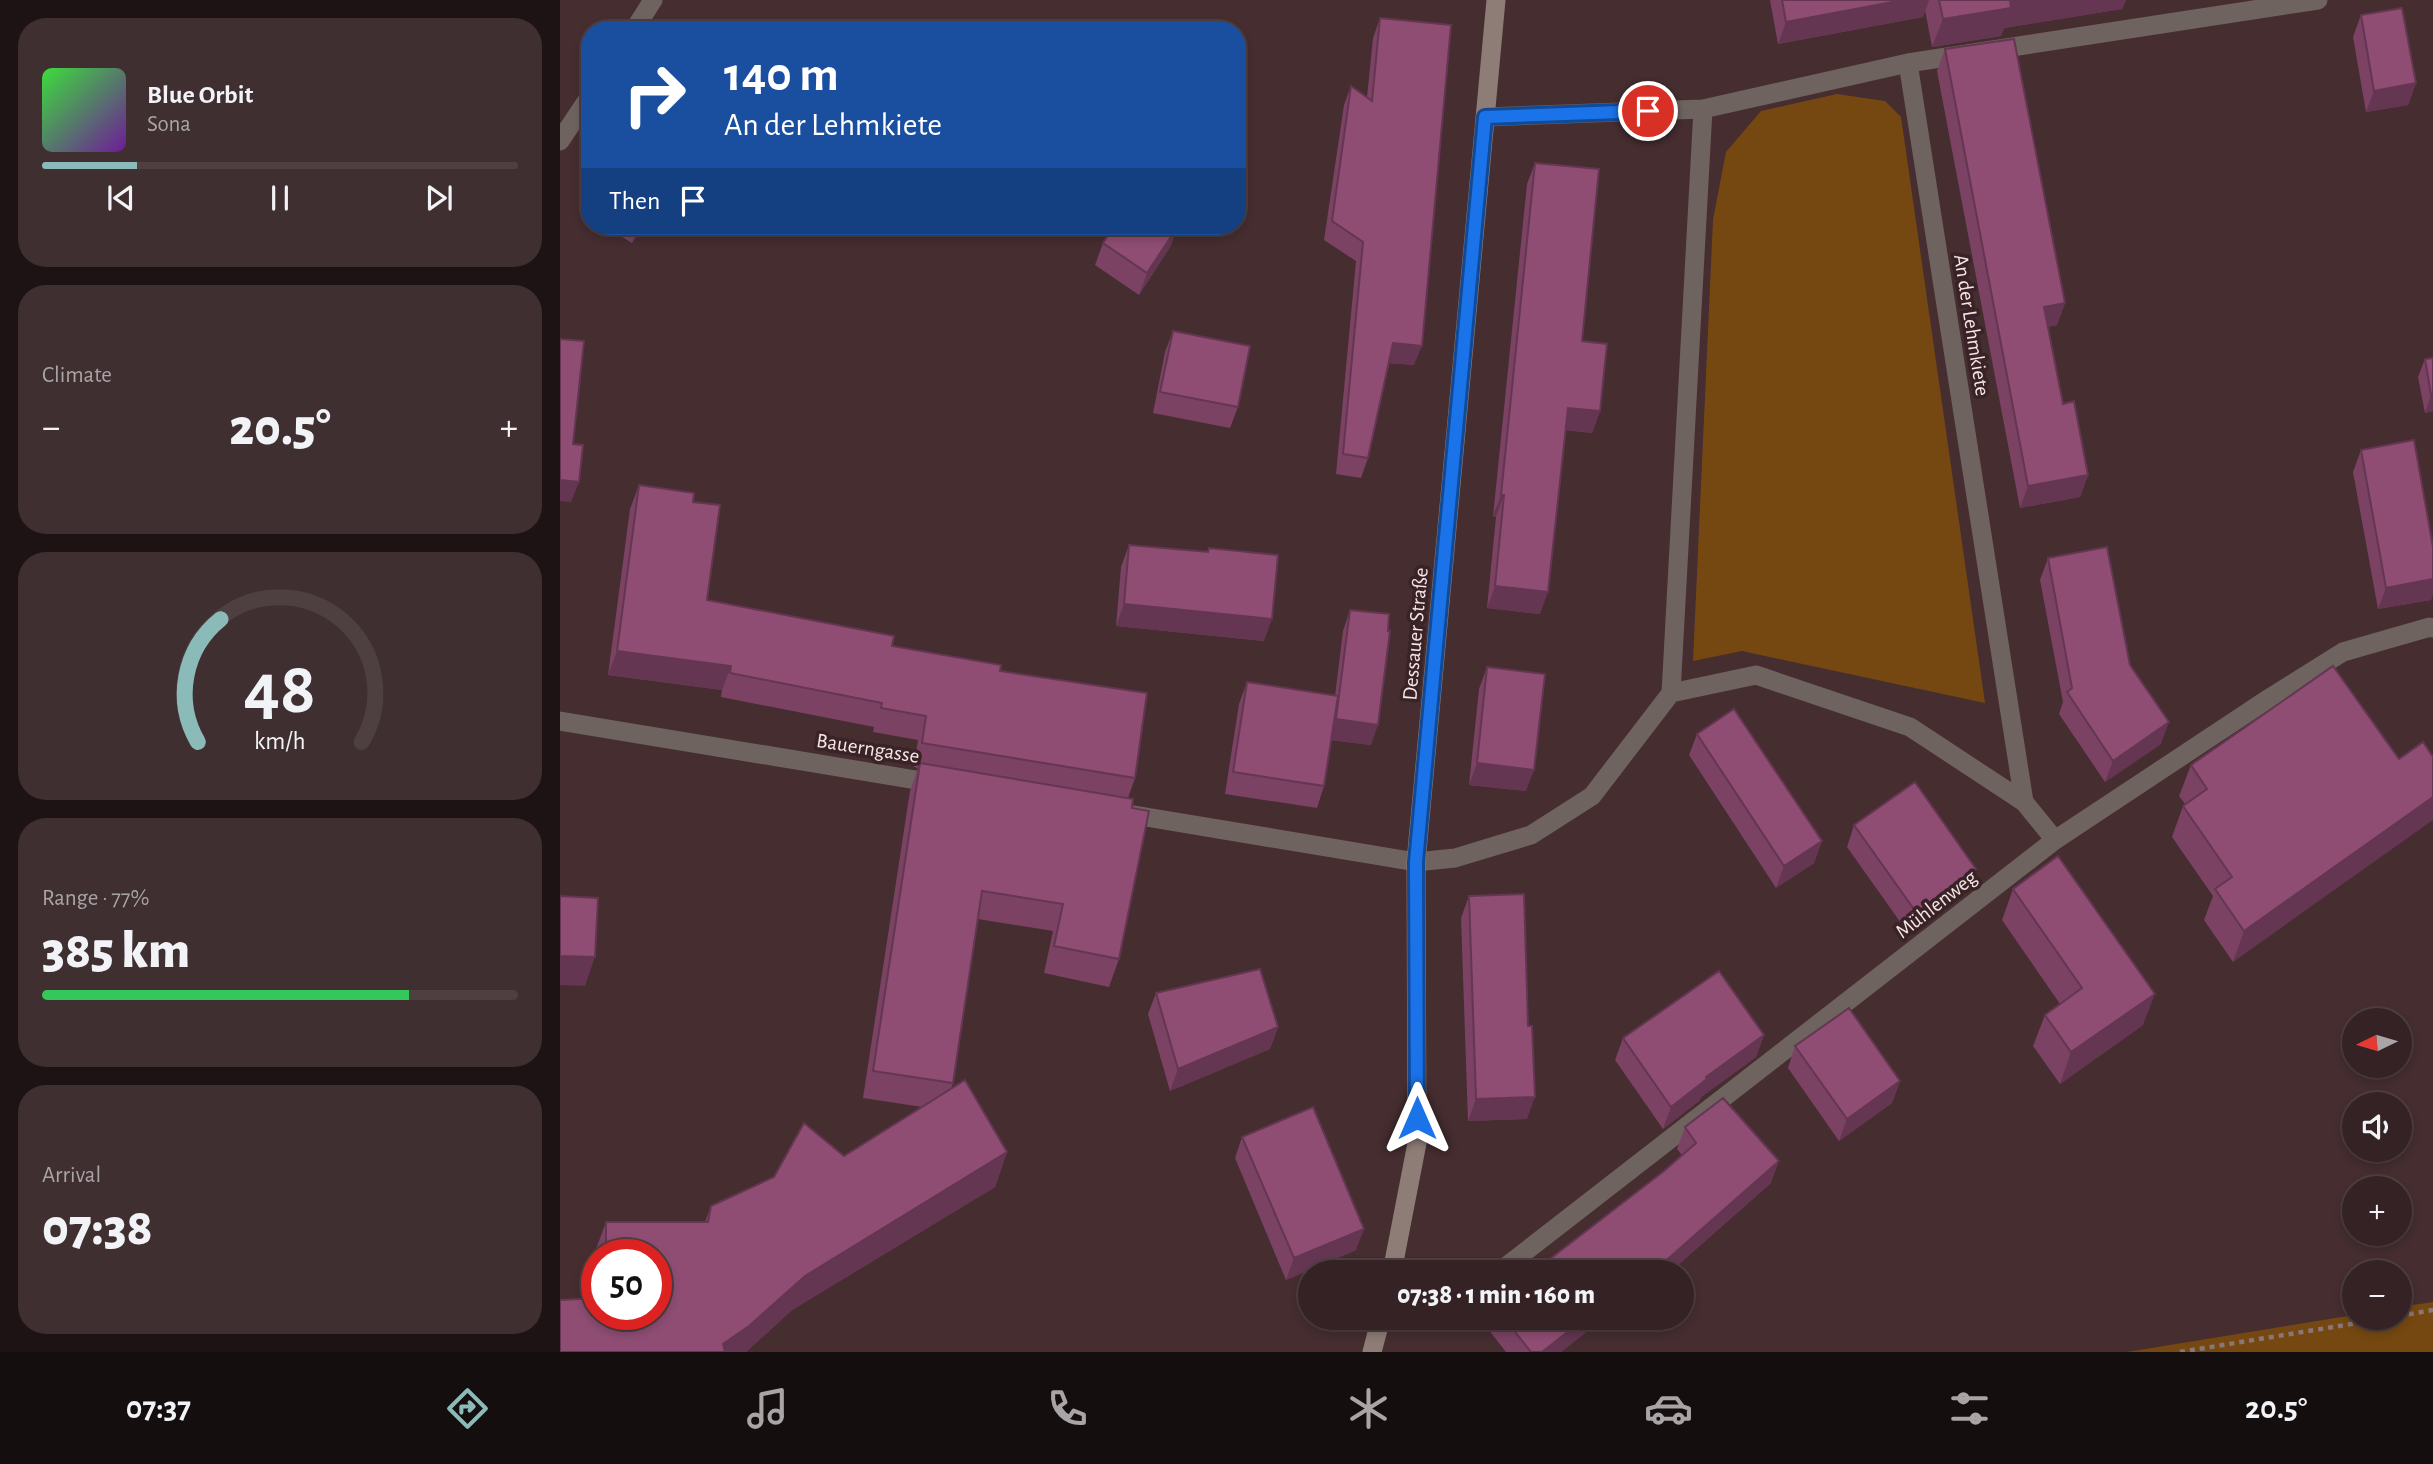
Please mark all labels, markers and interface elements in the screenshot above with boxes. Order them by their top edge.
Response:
icon: right [609,49,700,140]
text: 140 m [724,51,839,100]
pin [1618,81,1678,141]
text: Blue Orbit [147,82,253,108]
icon: arrive [1629,92,1667,130]
text: An der Lehmkiete [724,109,942,141]
text: Sona [147,113,191,136]
icon: previous [102,179,140,217]
icon: pause [261,179,299,217]
icon: next [420,179,458,217]
icon: arrive [674,182,712,220]
text: Then [609,188,660,214]
street label: An der Lehmkiete [1950,253,1993,397]
text: Climate [42,364,112,387]
text: 20.5° [229,402,331,454]
text: − [42,409,60,447]
text: + [500,409,518,447]
street label: Dessauer Straße [1399,567,1432,701]
text: 48 [244,654,316,727]
text: km/h [254,729,306,754]
street label: Bauerngasse [815,730,921,767]
street label: Mühlenweg [1892,866,1981,942]
text: Range · 77% [42,887,149,910]
text: 385 km [42,925,190,977]
north arrow [2342,1008,2412,1078]
map controls [2342,1008,2412,1330]
position arrow [1380,1081,1454,1155]
button: sound [2342,1092,2412,1162]
text: Arrival [42,1164,101,1187]
button: + [2342,1176,2412,1246]
text: 07:38 [42,1202,153,1254]
speed limit sign: 50 [581,1239,672,1330]
button: − [2342,1260,2412,1330]
text: 07:38 · 1 min · 160 m [1397,1282,1595,1308]
icon: directions [443,1384,492,1433]
icon: music [743,1384,792,1433]
icon: phone [1043,1384,1092,1433]
icon: climate [1344,1384,1393,1433]
icon: car [1644,1384,1693,1433]
icon: filters [1945,1384,1994,1433]
text: 07:37 [126,1392,191,1424]
text: 20.5° [2245,1392,2307,1424]

